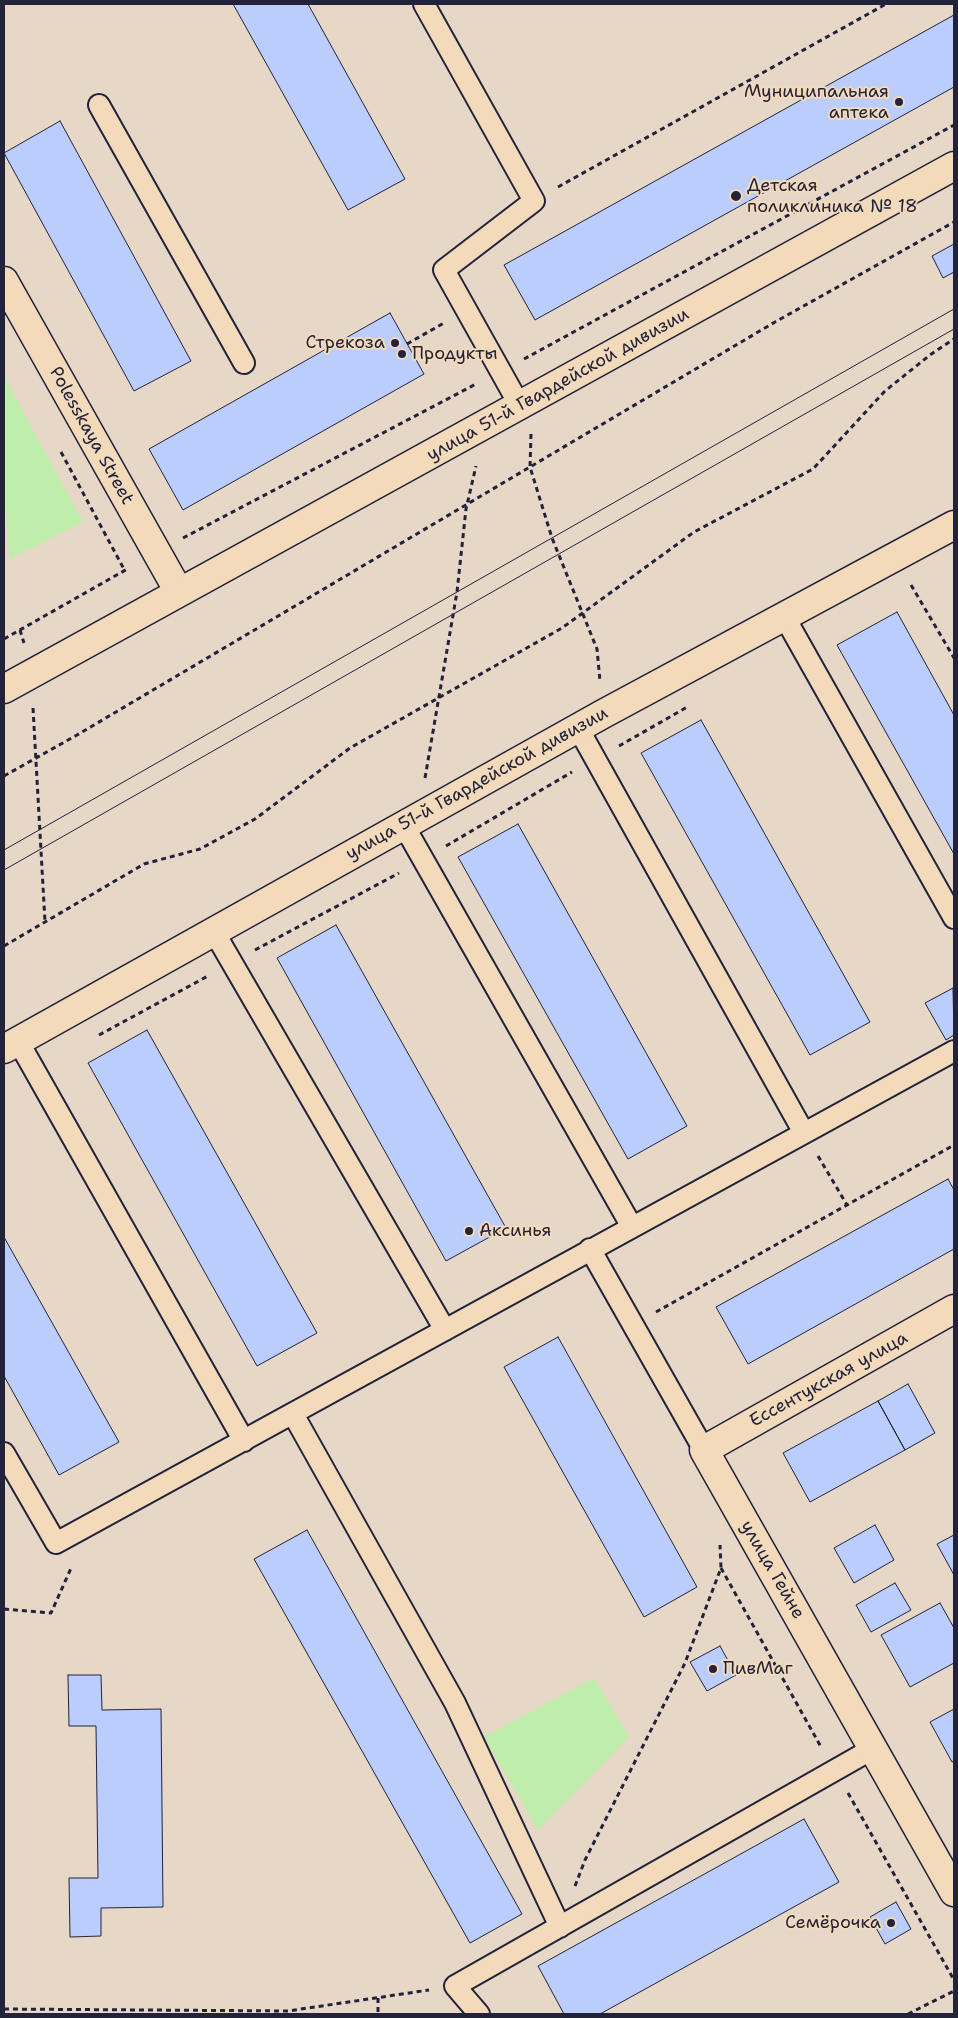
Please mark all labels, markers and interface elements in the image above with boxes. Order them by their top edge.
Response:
place label: Муниципальная аптека [744,81,889,124]
marker: Муниципальная аптека [893,96,905,108]
place label: Детская поликлиника № 18 [747,175,918,218]
marker: Детская поликлиника № 18 [729,189,743,203]
street label: улица 51-й Гвардейской дивизии [423,304,693,466]
place label: Стрекоза [305,332,385,354]
marker: Стрекоза [389,337,401,349]
place label: Продукты [412,343,498,365]
marker: Продукты [396,348,408,360]
street label: Polesskaya Street [44,363,138,509]
street label: улица 51-й Гвардейской дивизии [342,703,612,865]
place label: Аксинья [479,1220,551,1242]
marker: Аксинья [463,1225,475,1237]
street label: Ессентукская улица [746,1328,912,1432]
street label: улица Гейне [735,1517,809,1623]
place label: ПивМаг [723,1658,793,1680]
marker: ПивМаг [707,1663,719,1675]
place label: Семёрочка [785,1912,881,1934]
marker: Семёрочка [885,1917,897,1929]

